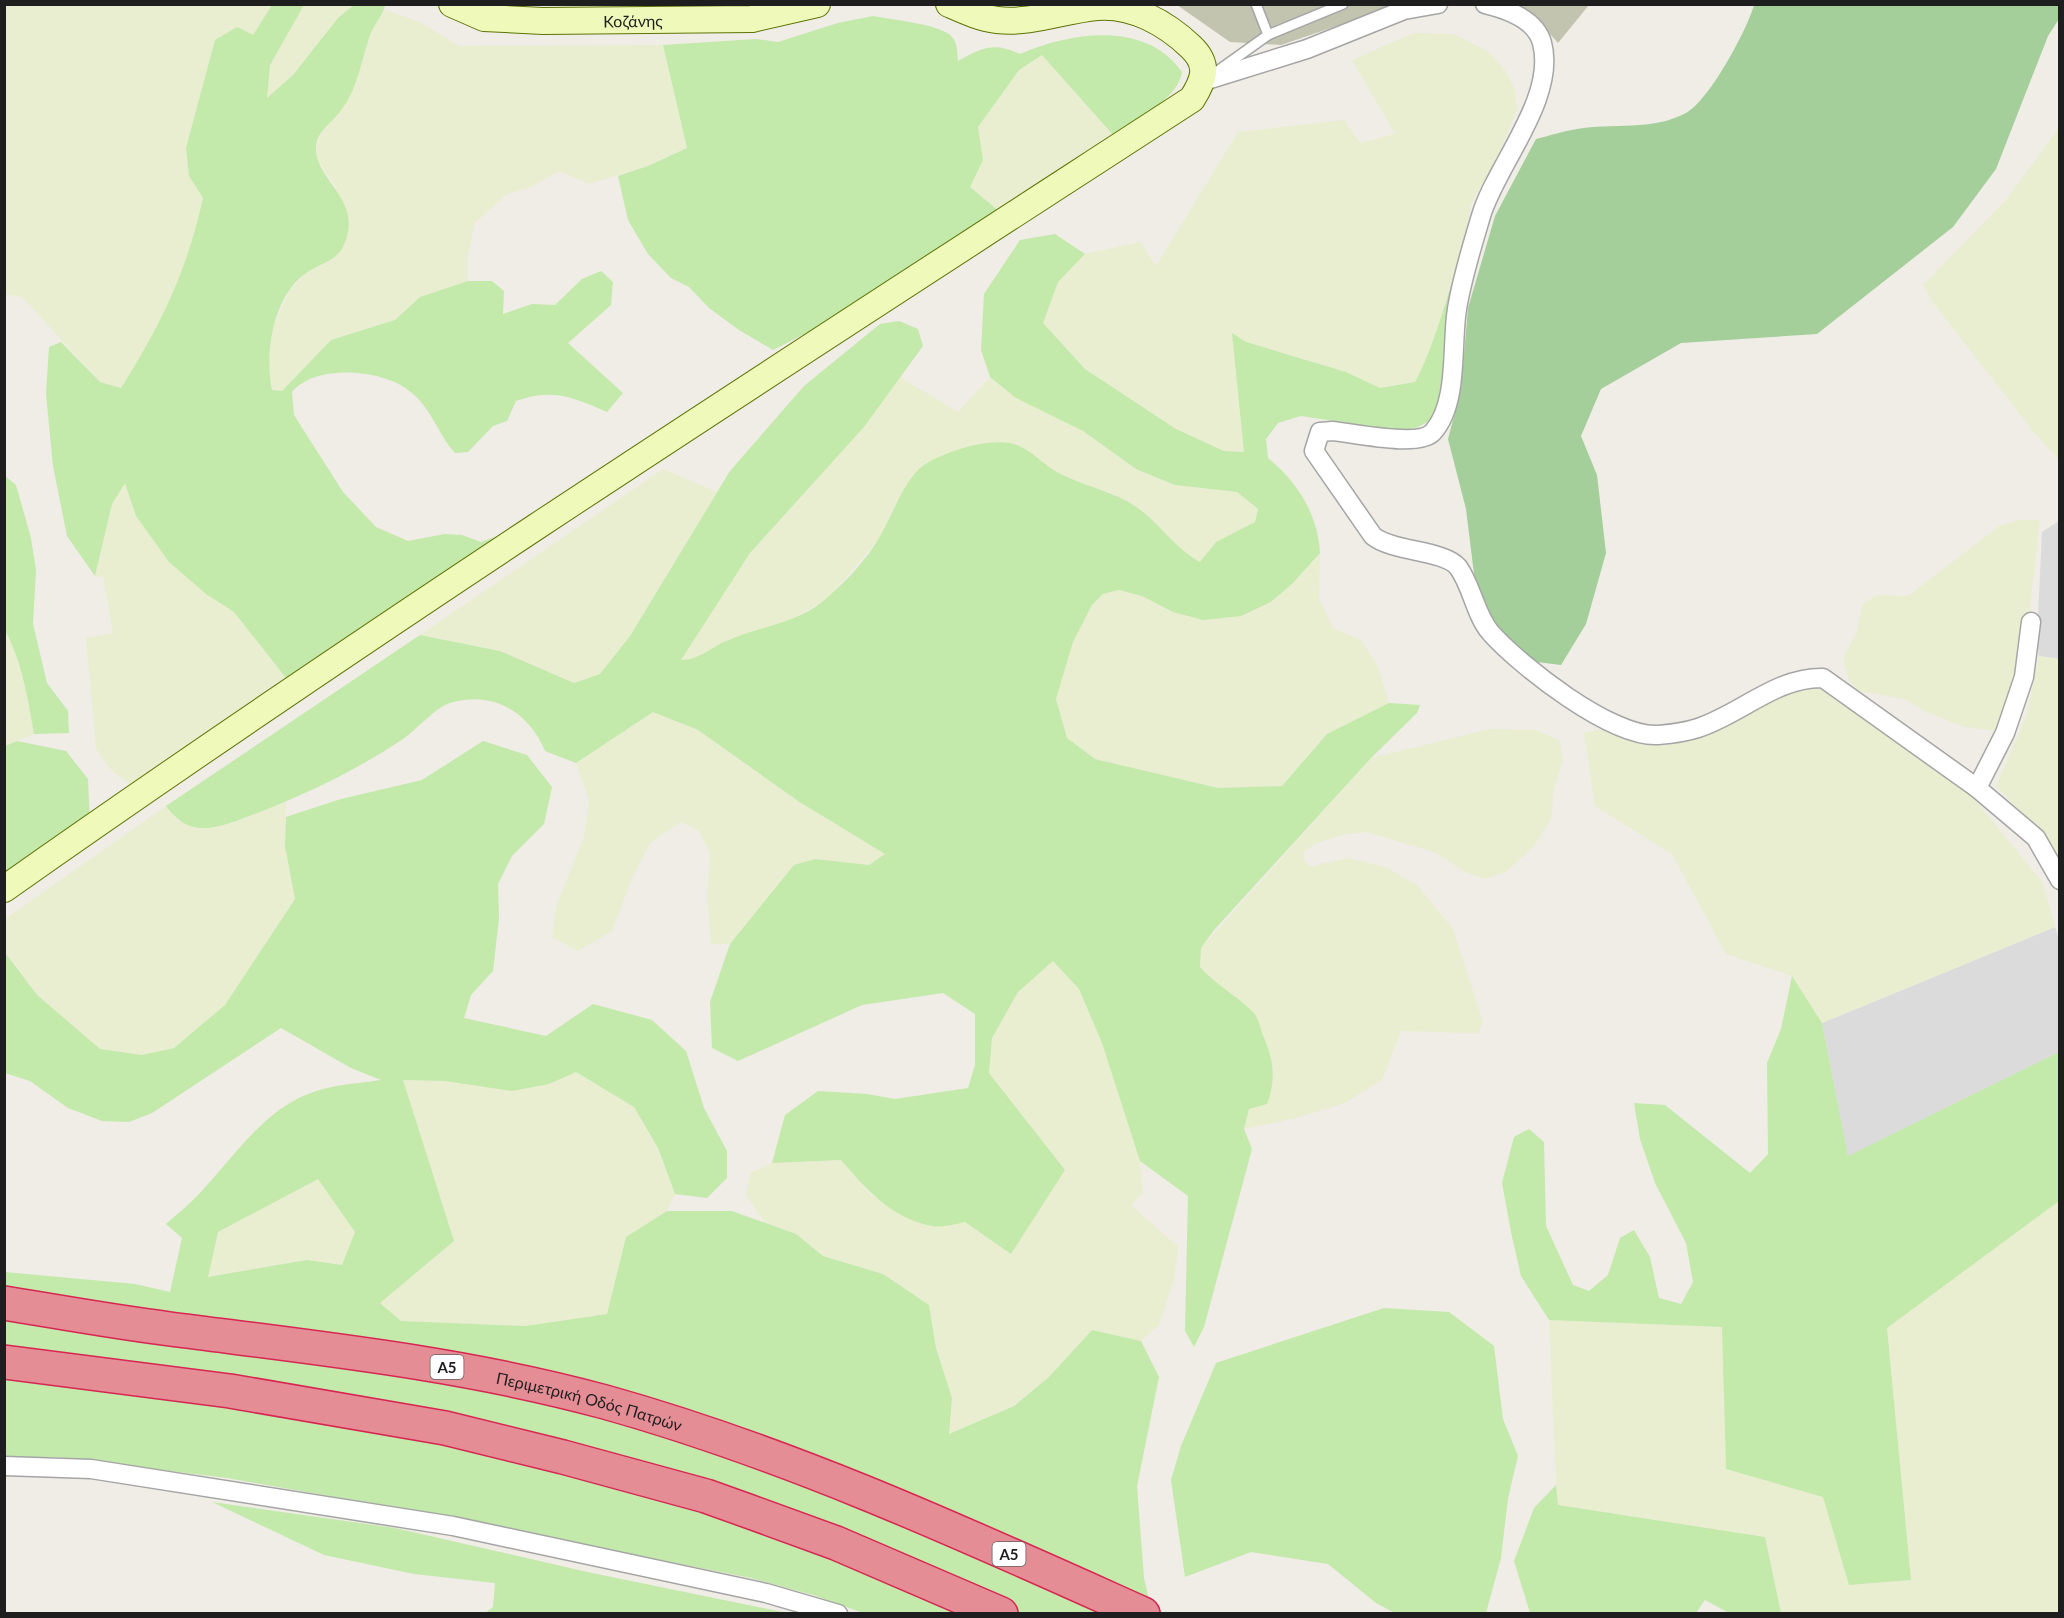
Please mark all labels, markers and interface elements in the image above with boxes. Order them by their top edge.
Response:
street label: Κοζάνης [603,10,663,30]
road number: Α5 [430,1355,464,1379]
street label: Περιμετρική Οδός Πατρών [495,1367,685,1434]
road number: Α5 [992,1542,1026,1566]

